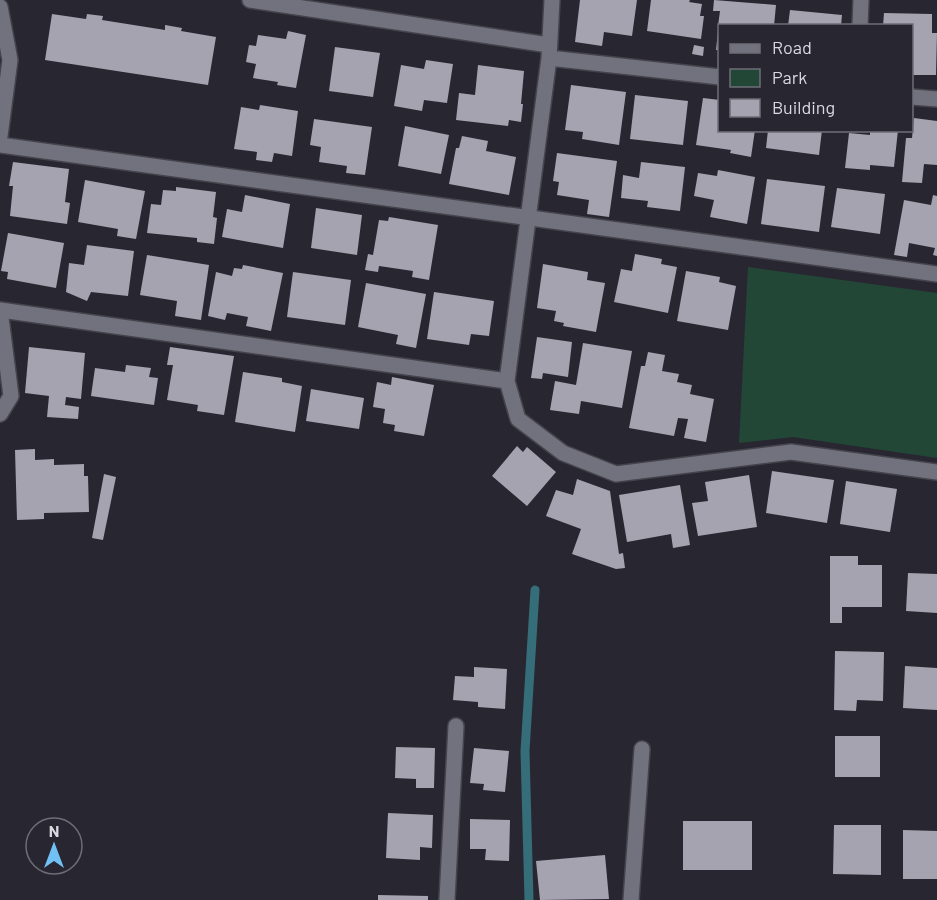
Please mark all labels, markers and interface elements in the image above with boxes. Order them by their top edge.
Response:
legend [718,24,913,132]
text: Road [772,36,812,58]
text: Park [772,66,807,88]
text: Building [772,96,835,118]
north arrow [24,816,84,876]
text: N [49,821,59,840]

